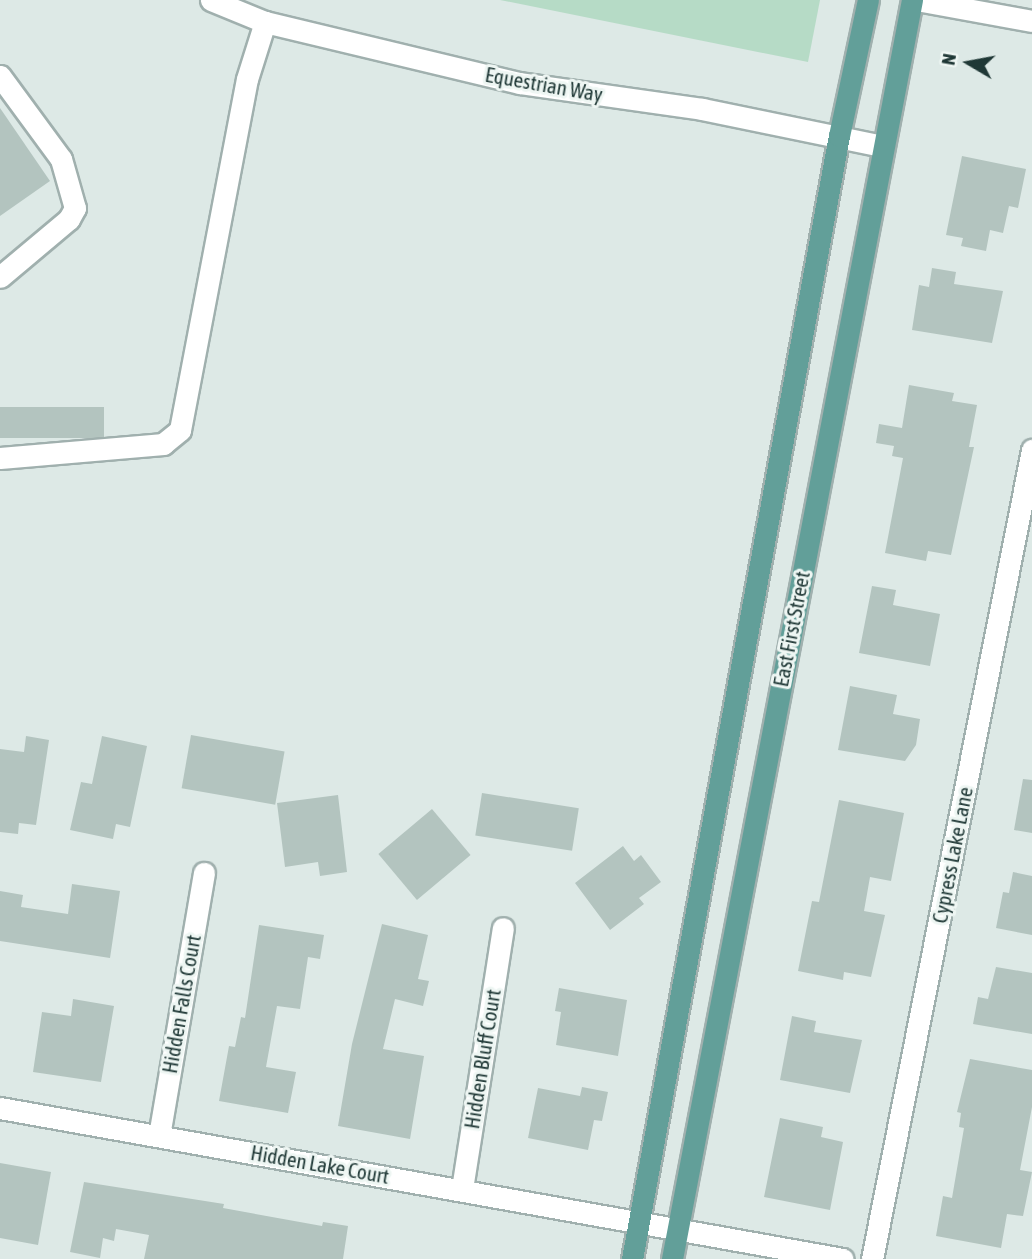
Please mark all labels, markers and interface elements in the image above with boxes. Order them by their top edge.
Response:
north arrow [934,28,1004,98]
text: N [937,52,960,67]
street label: Equestrian Way [483,61,605,107]
street label: East First Street [767,569,815,689]
street label: Cypress Lake Lane [926,785,978,925]
street label: Hidden Falls Court [156,933,206,1075]
street label: Hidden Bluff Court [459,987,505,1131]
street label: Hidden Lake Court [249,1139,391,1189]

